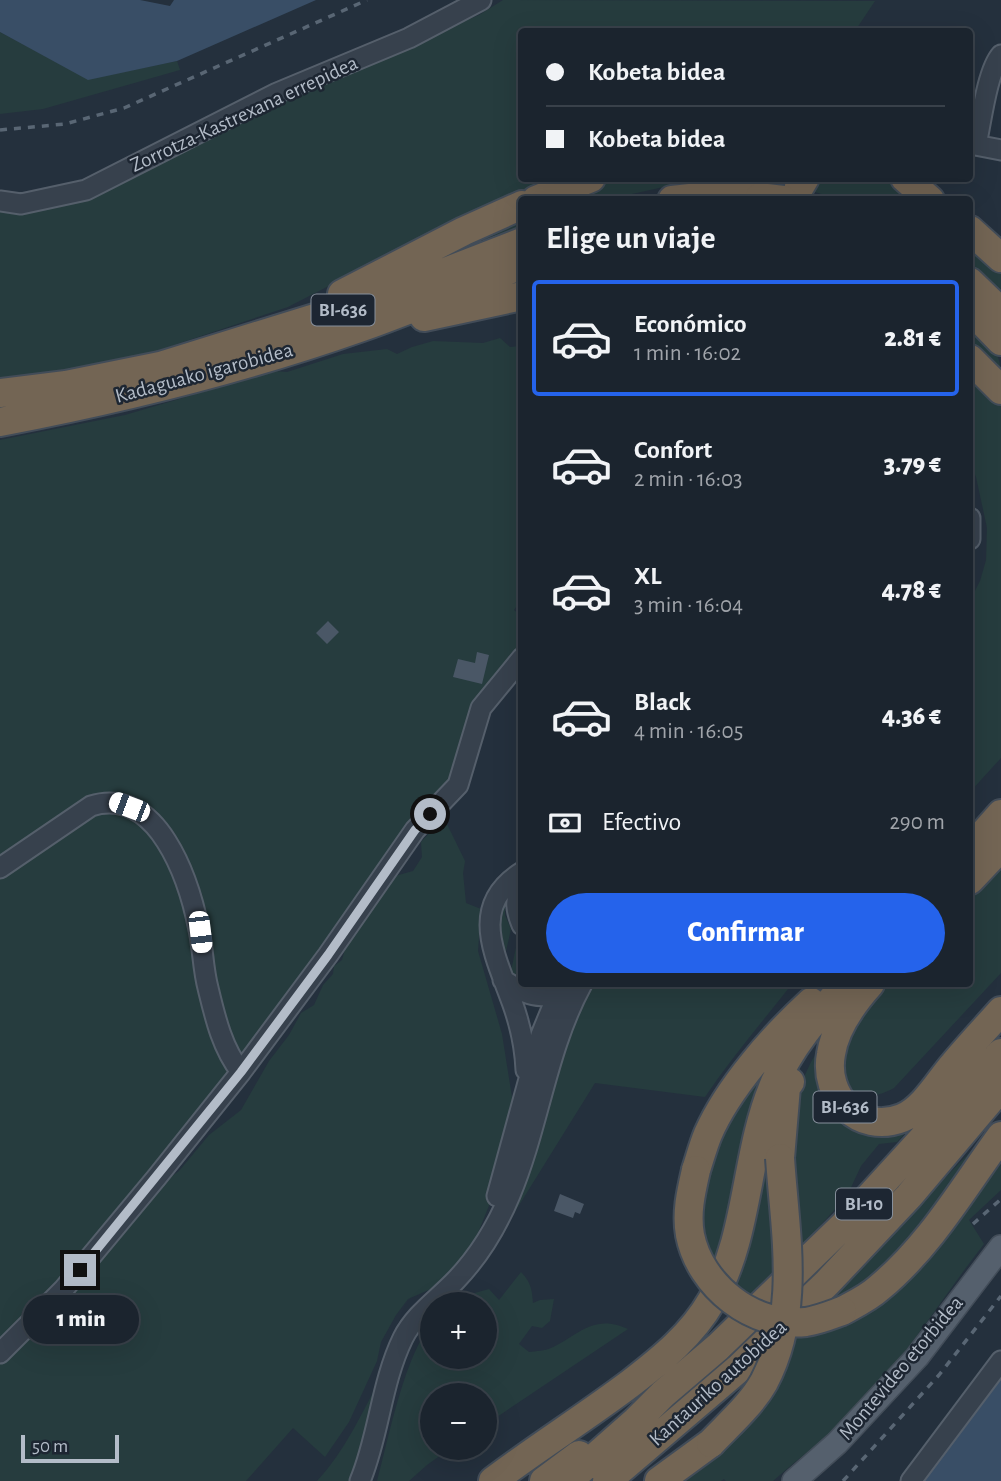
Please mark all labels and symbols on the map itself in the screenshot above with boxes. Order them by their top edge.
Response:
street label: Zorrotza-Kastrexana errepidea [127,52,361,176]
road number: BI-636 [312,294,374,326]
street label: Kadaguako igarobidea [113,339,295,407]
car [106,790,153,824]
route start [414,798,446,830]
car [188,910,213,954]
road number: BI-636 [814,1092,876,1122]
road number: BI-10 [836,1188,892,1220]
route end [64,1254,96,1286]
street label: Montevideo etorbidea [835,1292,967,1444]
callout: 1 min [22,1294,138,1344]
street label: Kantauriko autobidea [645,1316,791,1450]
scale bar [21,1432,119,1464]

